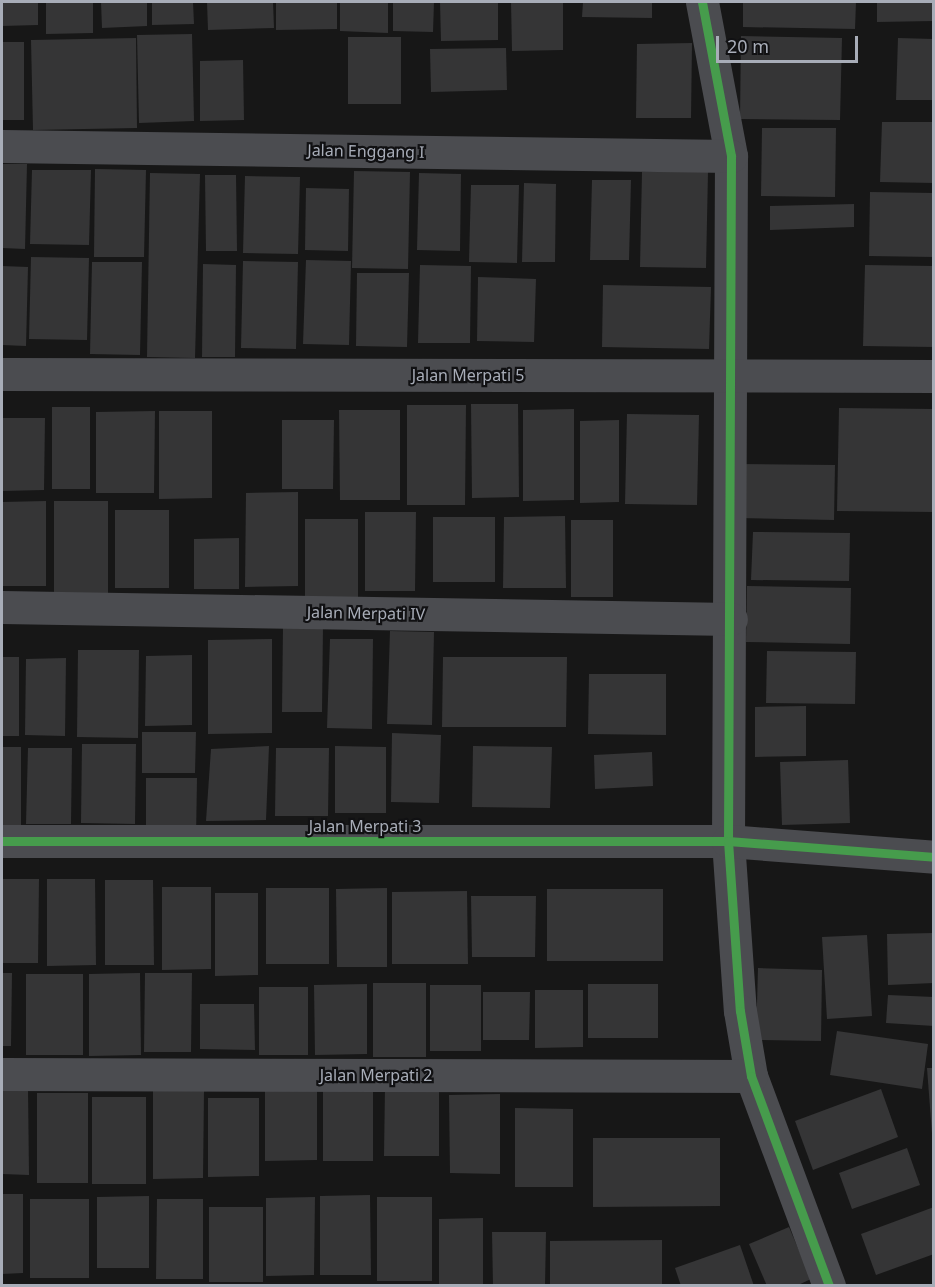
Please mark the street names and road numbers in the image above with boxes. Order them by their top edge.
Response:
street label: Jalan Enggang I [307,140,425,162]
street label: Jalan Merpati 5 [412,365,524,385]
street label: Jalan Merpati IV [307,602,425,624]
street label: Jalan Merpati 3 [309,816,421,836]
street label: Jalan Merpati 2 [320,1065,432,1085]

